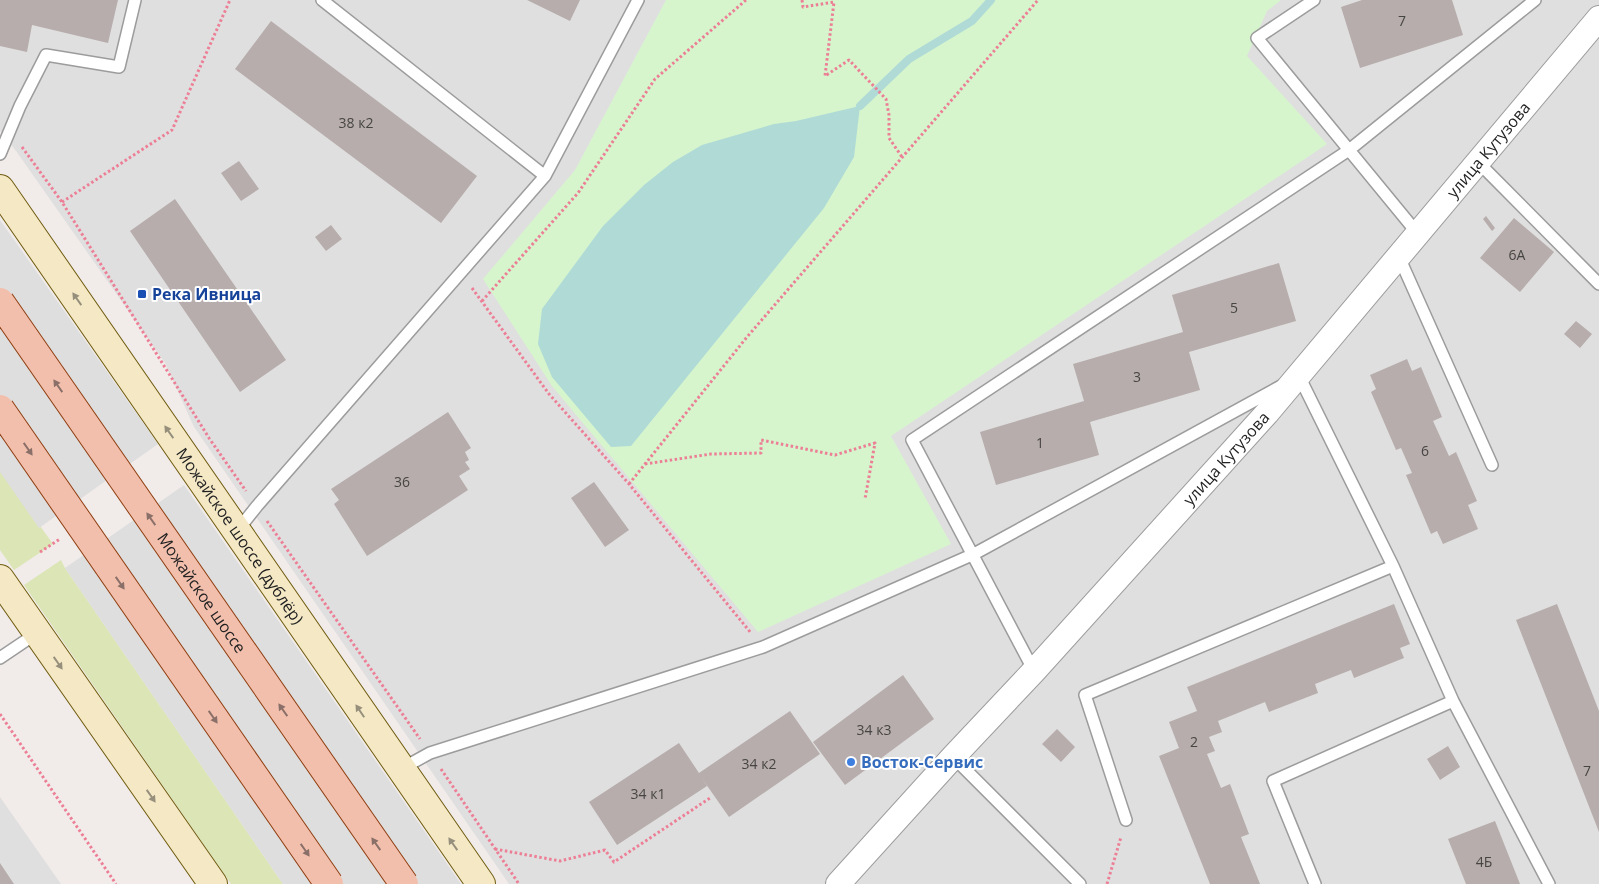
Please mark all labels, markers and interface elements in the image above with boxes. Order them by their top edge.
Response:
house number: 7 [1398,11,1406,30]
street label: улица Кутузова [1442,97,1535,202]
house number: 38 к2 [339,113,373,132]
house number: 6А [1509,245,1526,264]
place label: Река Ивница [152,283,261,305]
marker: Река Ивница [136,288,148,300]
one-way arrow [72,292,82,306]
house number: 5 [1230,298,1238,317]
house number: 3 [1133,367,1141,386]
one-way arrow [53,379,63,393]
street label: улица Кутузова [1178,407,1274,510]
one-way arrow [164,426,174,439]
house number: 1 [1036,433,1044,452]
house number: 6 [1421,441,1429,460]
one-way arrow [23,443,33,456]
street label: Можайское шоссе (дублёр) [174,444,308,628]
house number: 36 [394,472,410,491]
one-way arrow [146,513,156,526]
street label: Можайское шоссе [153,529,251,657]
one-way arrow [115,576,125,590]
one-way arrow [53,656,63,670]
one-way arrow [278,704,288,717]
one-way arrow [355,704,365,717]
one-way arrow [208,710,218,723]
house number: 34 к3 [857,720,891,739]
house number: 2 [1190,732,1198,751]
place label: Восток-Сервис [861,751,983,773]
house number: 34 к2 [742,754,776,773]
marker: Восток-Сервис [845,756,857,768]
house number: 7 [1583,761,1591,780]
house number: 34 к1 [631,784,665,803]
one-way arrow [146,789,156,803]
one-way arrow [371,837,381,851]
one-way arrow [448,837,458,851]
one-way arrow [300,843,310,857]
house number: 4Б [1476,852,1492,871]

